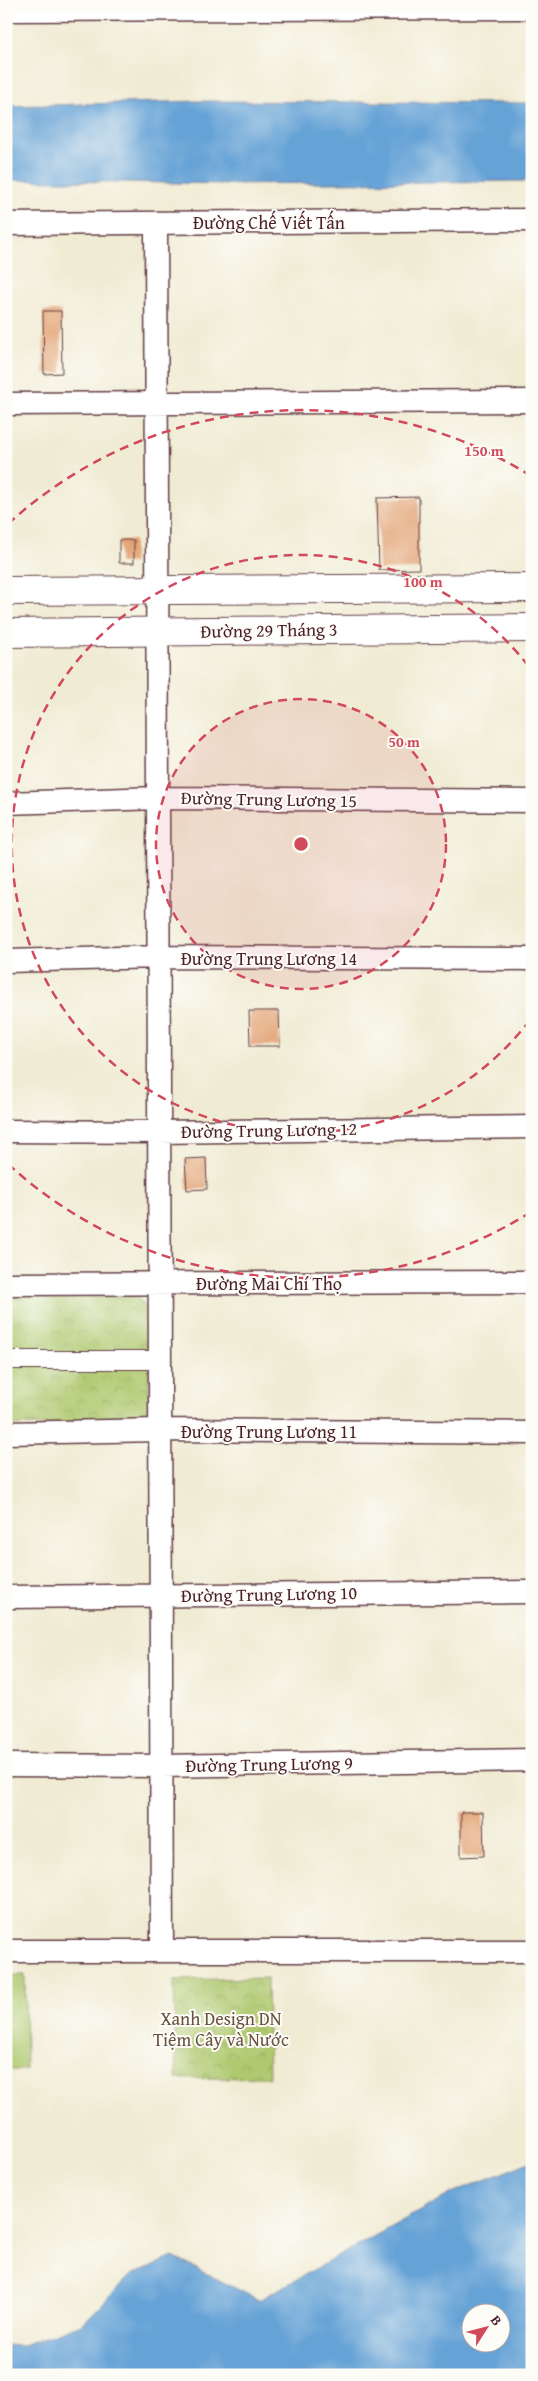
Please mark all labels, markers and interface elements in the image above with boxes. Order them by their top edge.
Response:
street label: Đường Chế Viết Tấn [193,209,345,236]
text: 150 m [464,440,504,461]
text: 100 m [403,571,443,592]
street label: Đường 29 Tháng 3 [200,615,338,645]
text: 50 m [388,731,420,752]
street label: Đường Trung Lương 15 [181,784,357,814]
centre of rings [292,835,310,853]
street label: Đường Trung Lương 14 [181,945,357,972]
street label: Đường Trung Lương 12 [181,1115,357,1145]
street label: Đường Mai Chí Thọ [196,1270,342,1297]
street label: Đường Trung Lương 11 [181,1418,357,1445]
street label: Đường Trung Lương 10 [181,1579,358,1609]
street label: Đường Trung Lương 9 [185,1749,353,1779]
park label: Xanh Design DN Tiệm Cây và Nước [153,2005,289,2053]
north arrow [460,2304,510,2354]
text: B [486,2311,507,2330]

